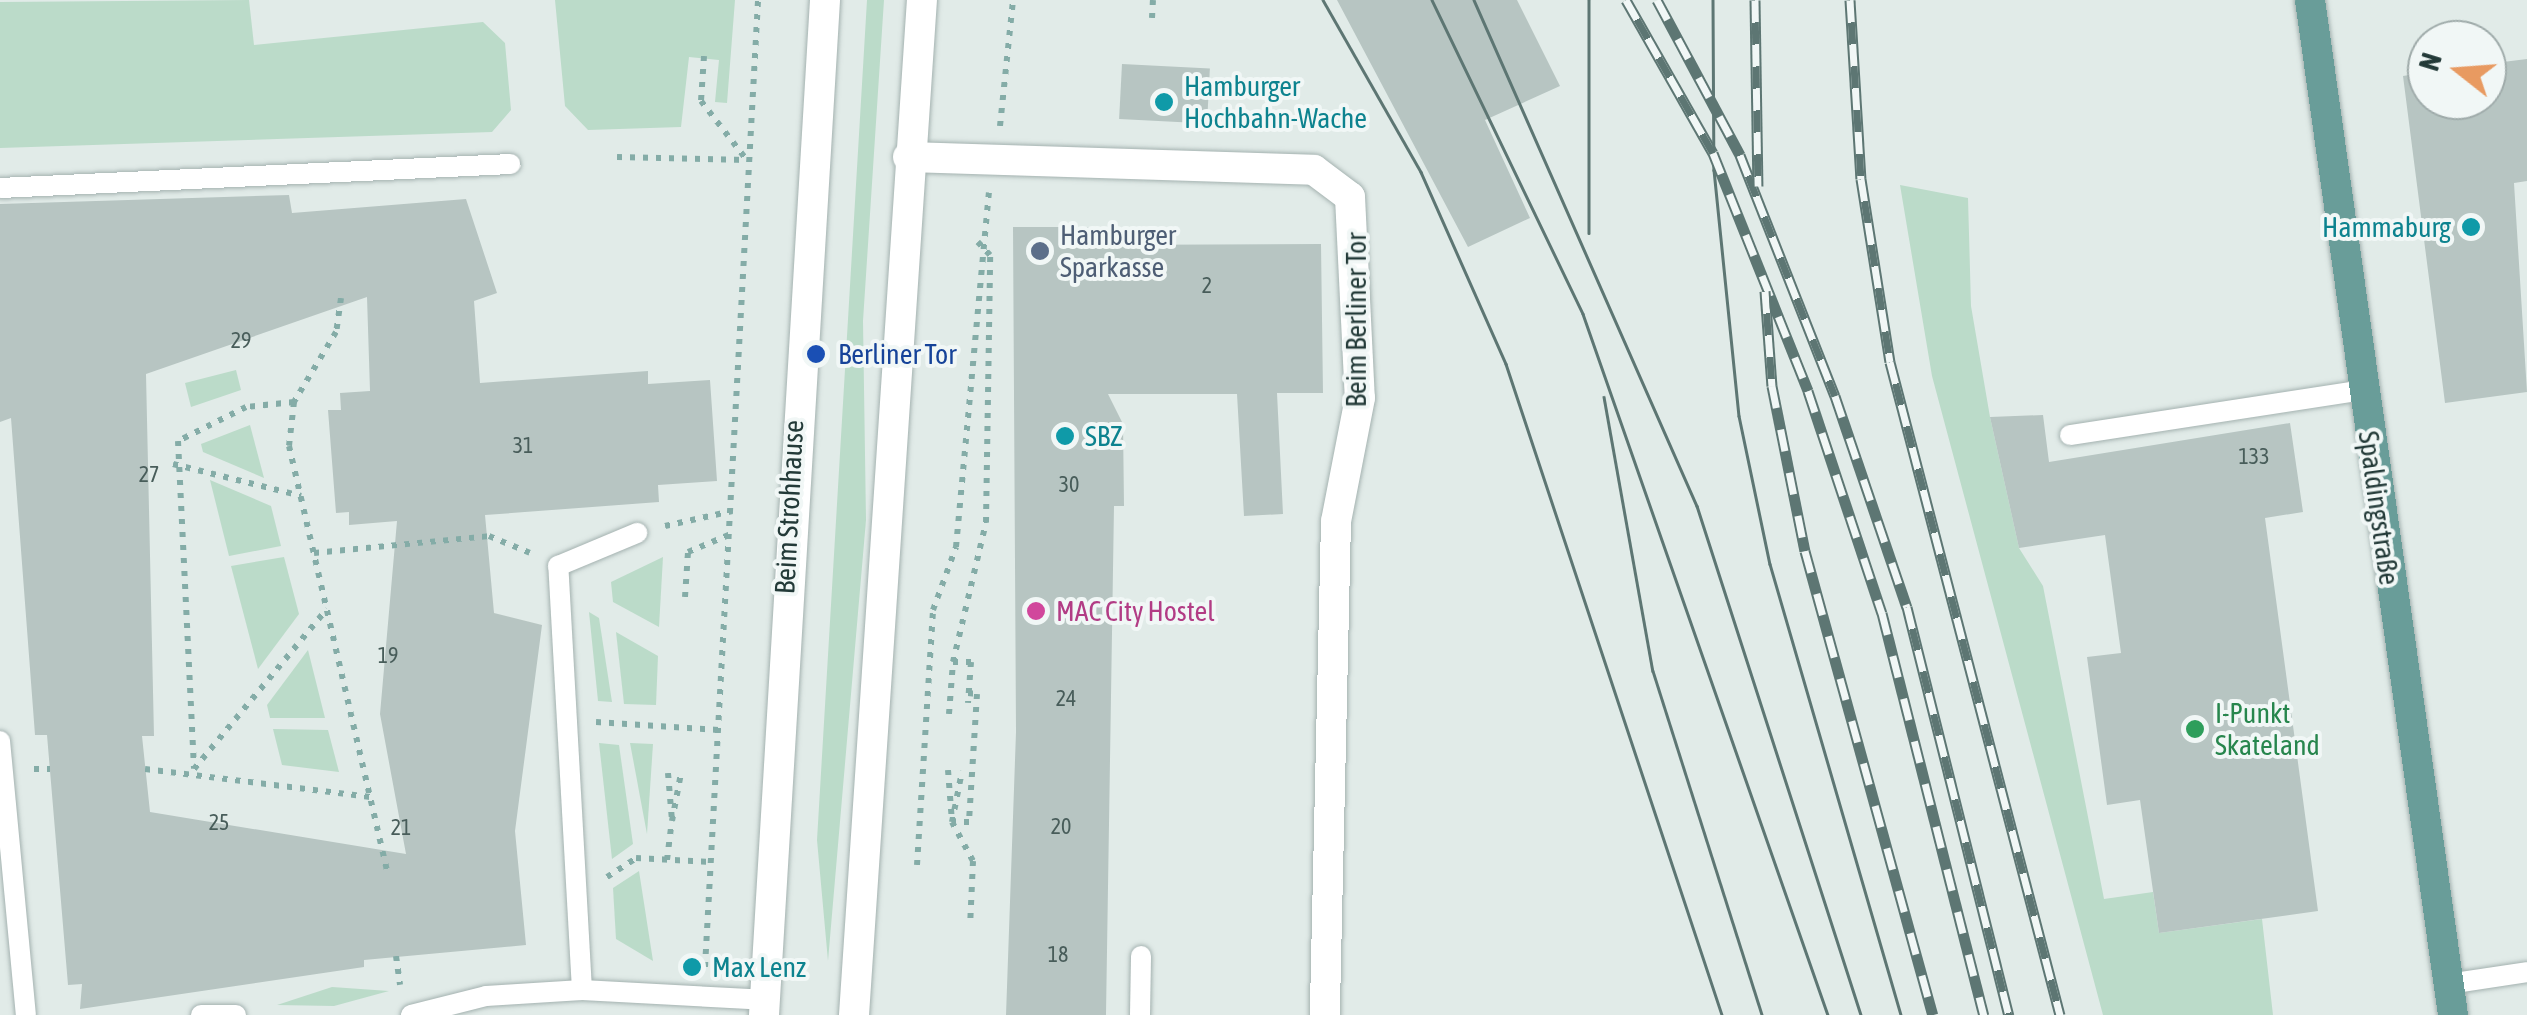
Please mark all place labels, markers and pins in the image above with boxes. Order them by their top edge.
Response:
place label: Hamburger Hochbahn-Wache [1184,69,1367,135]
marker: Hamburger Hochbahn-Wache [1153,91,1175,113]
place label: Hammaburg [2322,210,2451,244]
marker: Hammaburg [2460,216,2482,238]
place label: Hamburger Sparkasse [1060,218,1176,284]
marker: Hamburger Sparkasse [1029,240,1051,262]
place label: Berliner Tor [838,337,957,371]
marker: Berliner Tor [803,341,829,367]
place label: SBZ [1085,419,1123,453]
marker: SBZ [1054,425,1076,447]
place label: MAC City Hostel [1056,594,1215,628]
marker: MAC City Hostel [1025,600,1047,622]
place label: I-Punkt Skateland [2215,696,2320,762]
marker: I-Punkt Skateland [2184,718,2206,740]
place label: Max Lenz [712,950,806,984]
marker: Max Lenz [681,956,703,978]

